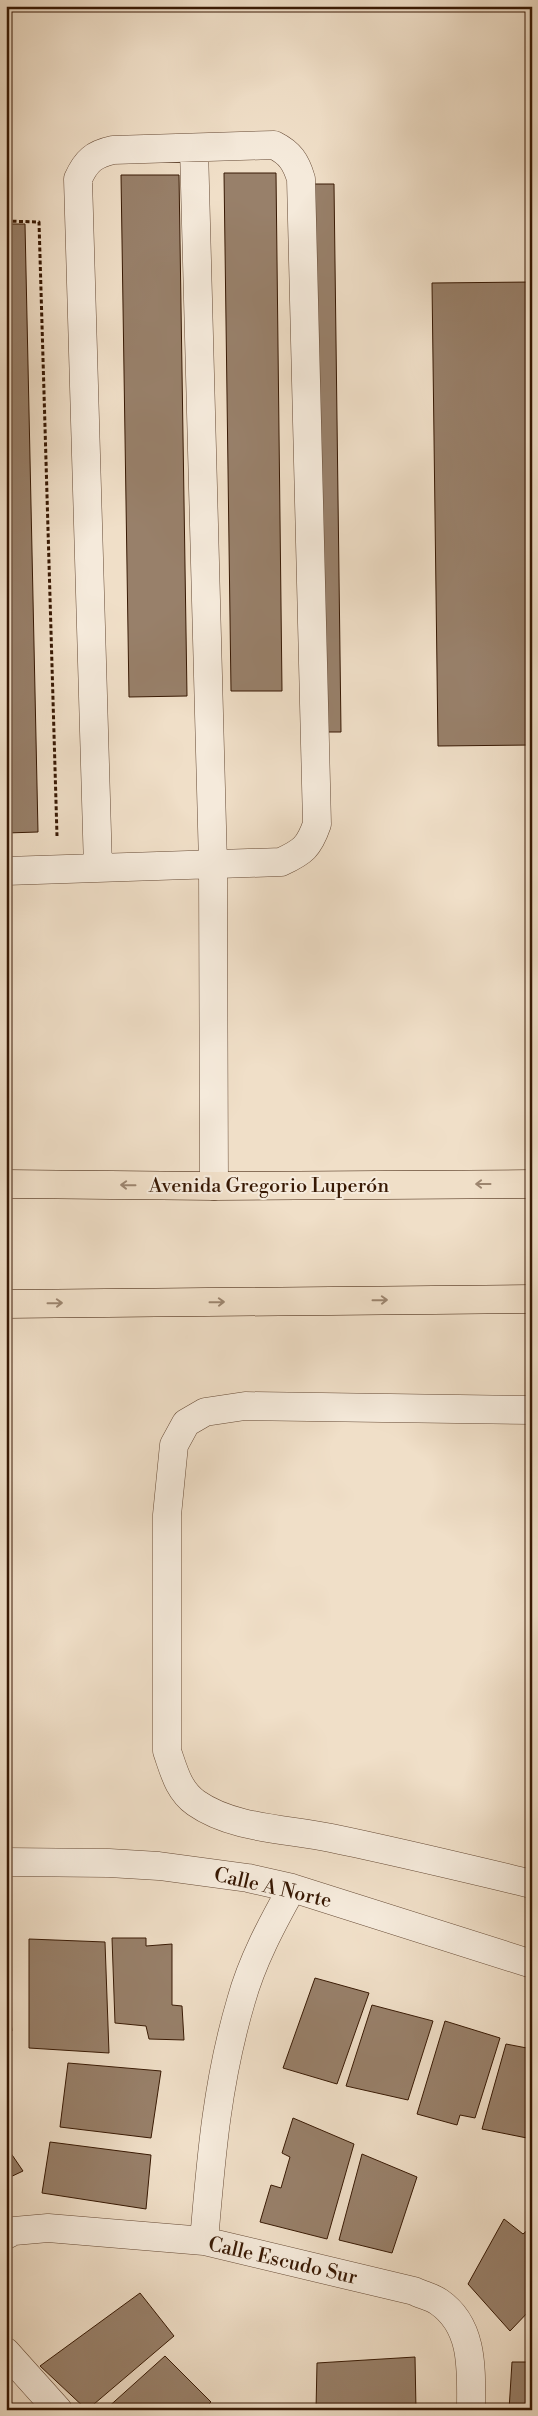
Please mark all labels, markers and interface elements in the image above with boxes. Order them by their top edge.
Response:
street label: Avenida Gregorio Luperón [148,1174,389,1199]
one-way arrow [120,1180,136,1190]
one-way arrow [475,1180,491,1189]
one-way arrow [372,1295,388,1305]
one-way arrow [209,1297,225,1307]
one-way arrow [47,1299,63,1308]
street label: Calle A Norte [211,1863,334,1914]
street label: Calle Escudo Sur [206,2232,360,2291]

